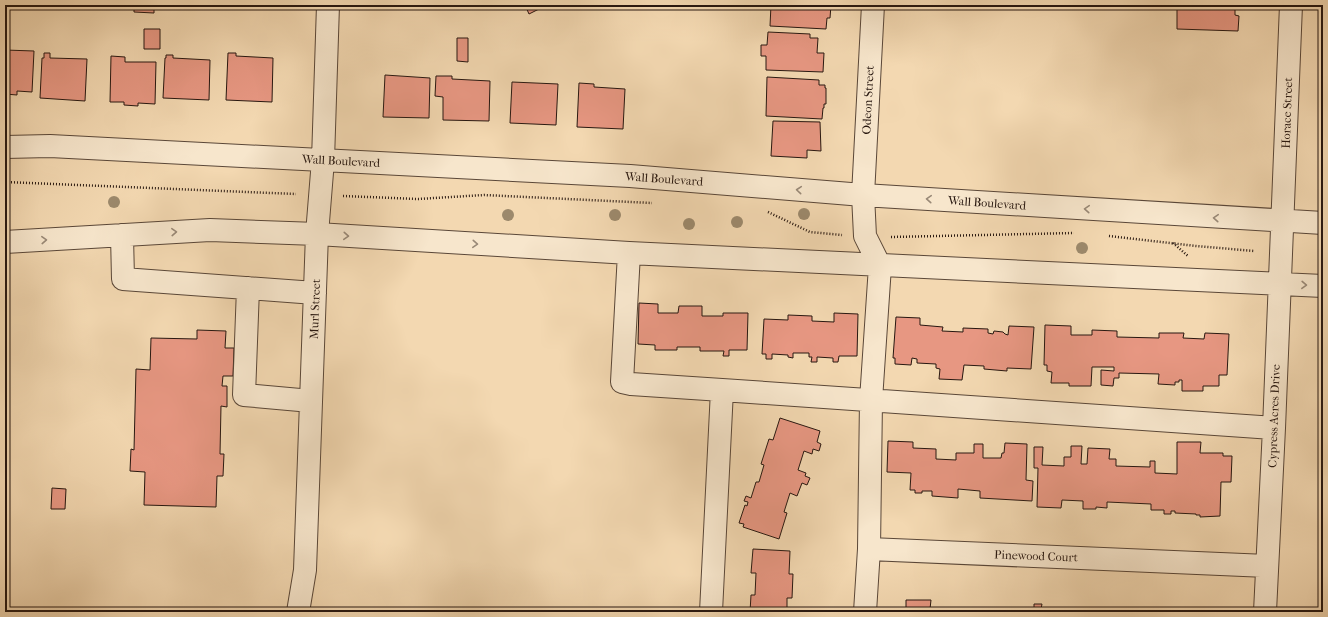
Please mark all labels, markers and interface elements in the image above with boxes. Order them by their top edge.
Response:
street label: Odeon Street [859,64,877,135]
street label: Horace Street [1279,76,1295,149]
street label: Wall Boulevard [301,152,381,170]
street label: Wall Boulevard [623,169,704,189]
one-way arrow [796,185,802,194]
street label: Wall Boulevard [946,193,1027,213]
one-way arrow [926,195,932,204]
one-way arrow [1084,205,1090,214]
one-way arrow [1213,213,1219,222]
one-way arrow [171,228,177,236]
one-way arrow [343,231,349,240]
one-way arrow [41,235,47,244]
one-way arrow [472,239,478,248]
street label: Murl Street [307,278,323,339]
one-way arrow [1301,280,1307,289]
street label: Cypress Acres Drive [1265,364,1283,468]
street label: Pinewood Court [994,548,1079,564]

